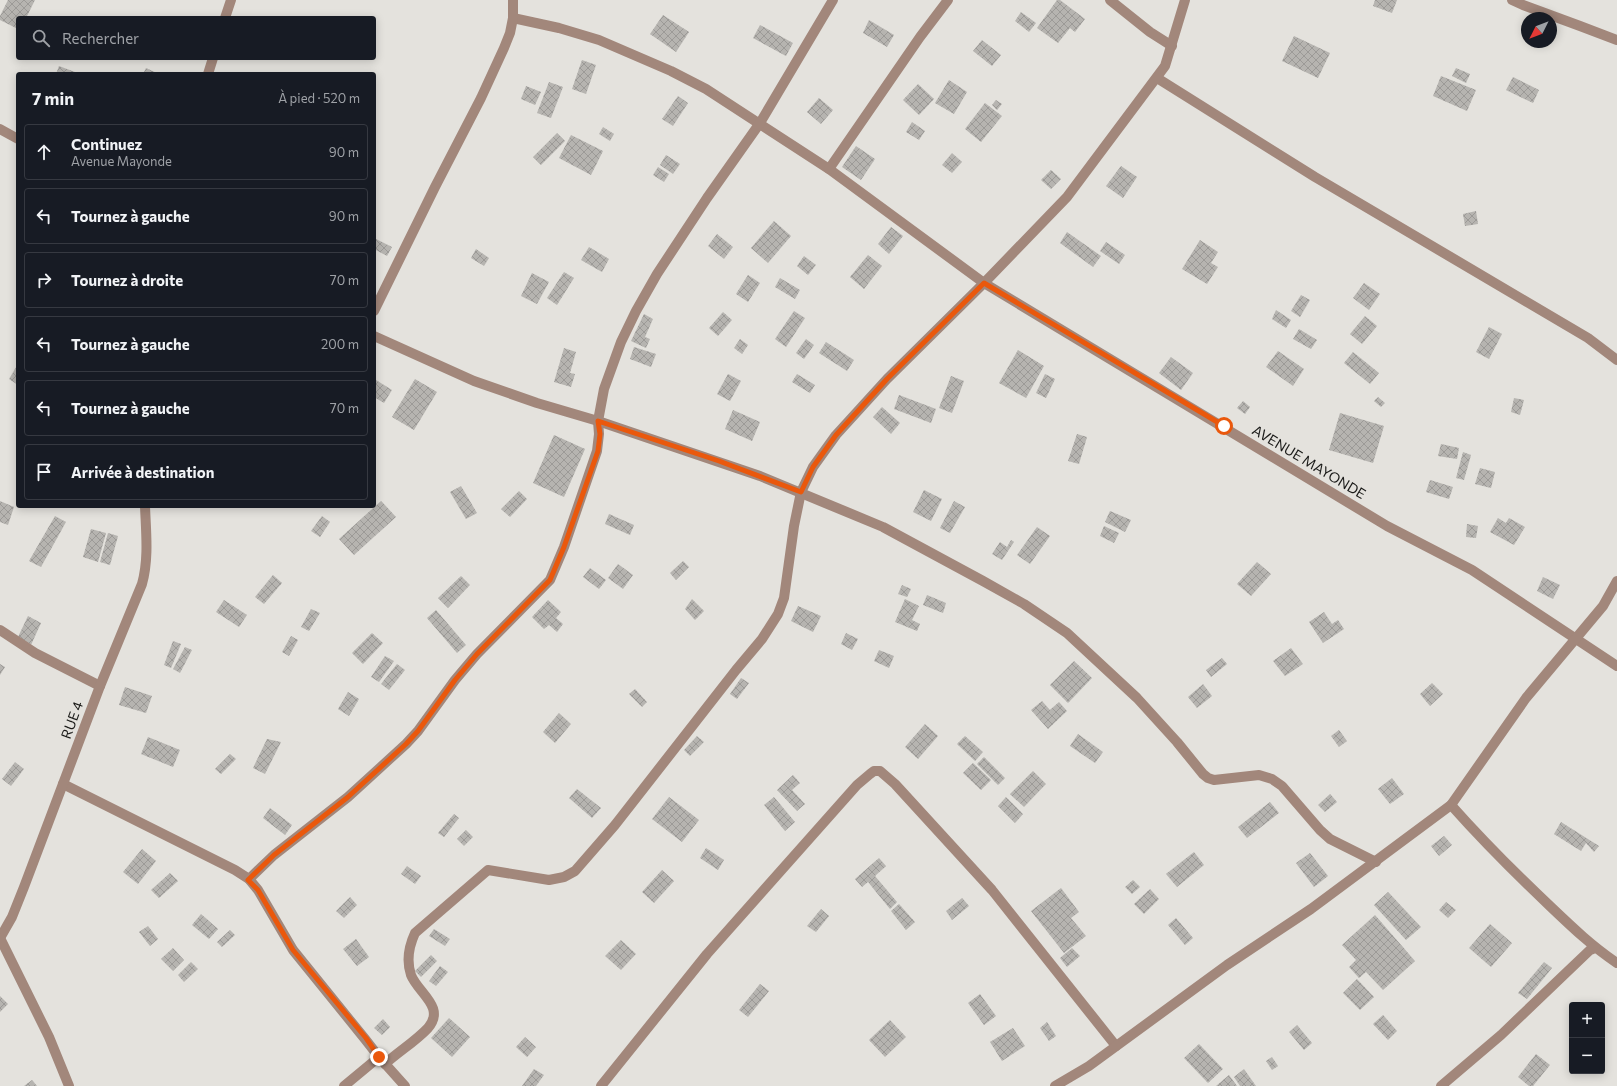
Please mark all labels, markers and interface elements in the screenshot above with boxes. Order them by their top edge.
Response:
north arrow [1521,12,1557,48]
search box [16,16,376,60]
icon: search [30,27,52,49]
text: Rechercher [62,29,139,47]
text: 7 min [32,88,74,109]
text: À pied · 520 m [278,90,360,106]
text: Continuez [71,135,142,153]
icon: ahead [33,141,55,163]
text: 90 m [329,144,359,160]
text: Avenue Mayonde [71,153,172,169]
icon: left [33,205,55,227]
text: Tournez à gauche [71,207,190,225]
text: 90 m [329,208,359,224]
icon: right [33,269,55,291]
text: Tournez à droite [71,271,183,289]
text: 70 m [330,272,359,288]
icon: left [33,333,55,355]
text: Tournez à gauche [71,335,190,353]
text: 200 m [321,336,359,352]
icon: left [33,397,55,419]
text: Tournez à gauche [71,399,190,417]
text: 70 m [330,400,359,416]
route start [1215,417,1233,435]
street label: AVENUE MAYONDE [1249,421,1369,502]
icon: arrive [33,461,55,483]
text: Arrivée à destination [71,463,214,481]
street label: RUE 4 [57,698,86,741]
map controls [1569,1002,1605,1074]
button: + [1569,1002,1605,1038]
button: − [1569,1038,1605,1074]
route end [370,1048,388,1066]

